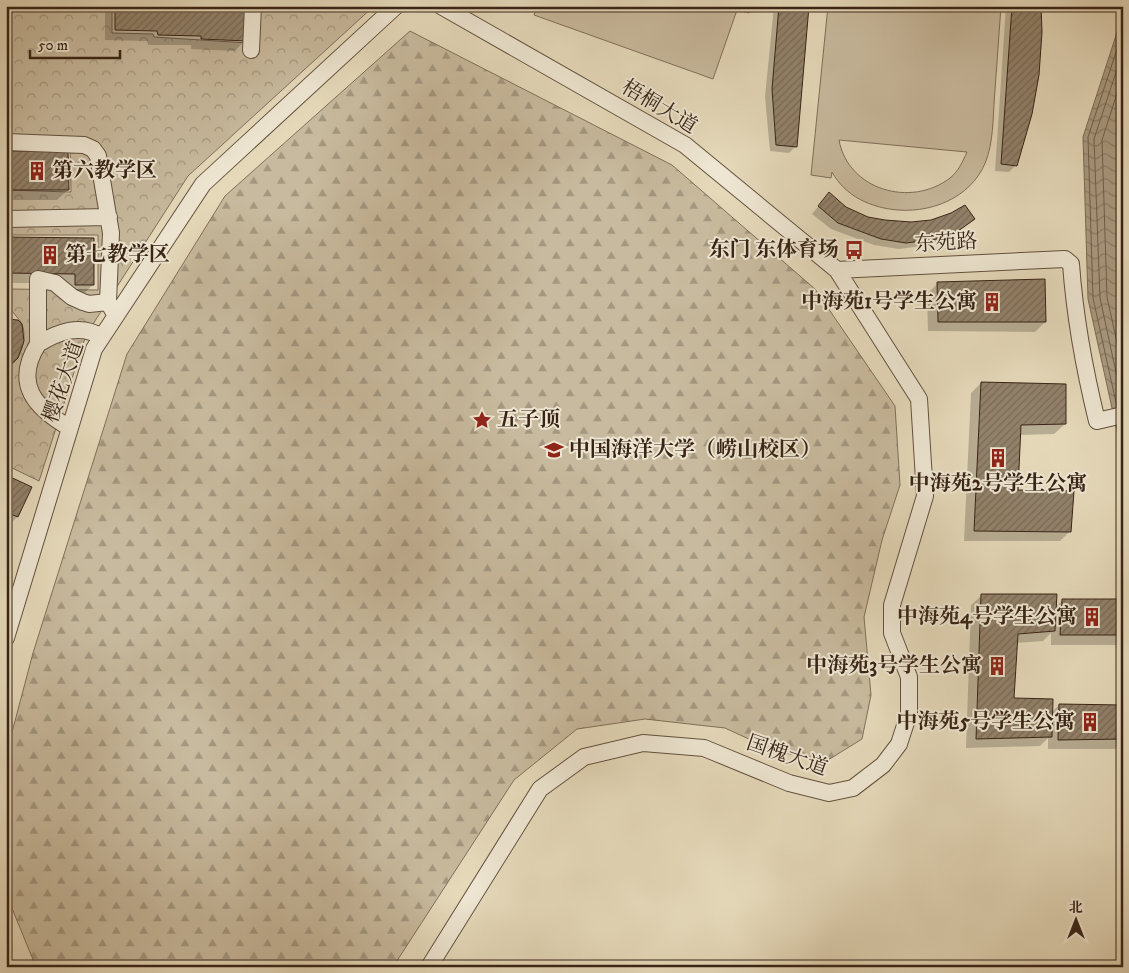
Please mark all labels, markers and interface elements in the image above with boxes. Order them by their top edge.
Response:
scale bar [30,28,120,60]
text: 50 m [38,36,68,55]
street label: 梧桐大道 [616,74,702,140]
place label: 第六教学区 [52,158,157,184]
building icon: 第六教学区 [26,160,48,182]
street label: 东苑路 [914,228,978,258]
place label: 东门 东体育场 [708,237,839,263]
bus stop icon: 东门 东体育场 [843,239,865,261]
place label: 第七教学区 [65,242,170,268]
building icon: 第七教学区 [39,244,61,266]
place label: 中海苑1号学生公寓 [801,289,977,315]
building icon: 中海苑1号学生公寓 [981,291,1003,313]
street label: 樱花大道 [38,338,90,426]
place label: 五子顶 [497,407,560,433]
place icon: 五子顶 [471,409,493,431]
place label: 中国海洋大学（崂山校区） [569,437,821,463]
school or university icon: 中国海洋大学（崂山校区） [543,439,565,461]
building icon: 中海苑2号学生公寓 [987,447,1009,469]
place label: 中海苑2号学生公寓 [909,471,1087,497]
place label: 中海苑4号学生公寓 [897,604,1077,630]
building icon: 中海苑4号学生公寓 [1081,606,1103,628]
place label: 中海苑3号学生公寓 [806,653,982,679]
building icon: 中海苑3号学生公寓 [986,655,1008,677]
place label: 中海苑5号学生公寓 [897,709,1075,735]
building icon: 中海苑5号学生公寓 [1079,711,1101,733]
street label: 国槐大道 [743,730,831,782]
north arrow [1052,896,1102,946]
text: 北 [1069,899,1083,917]

